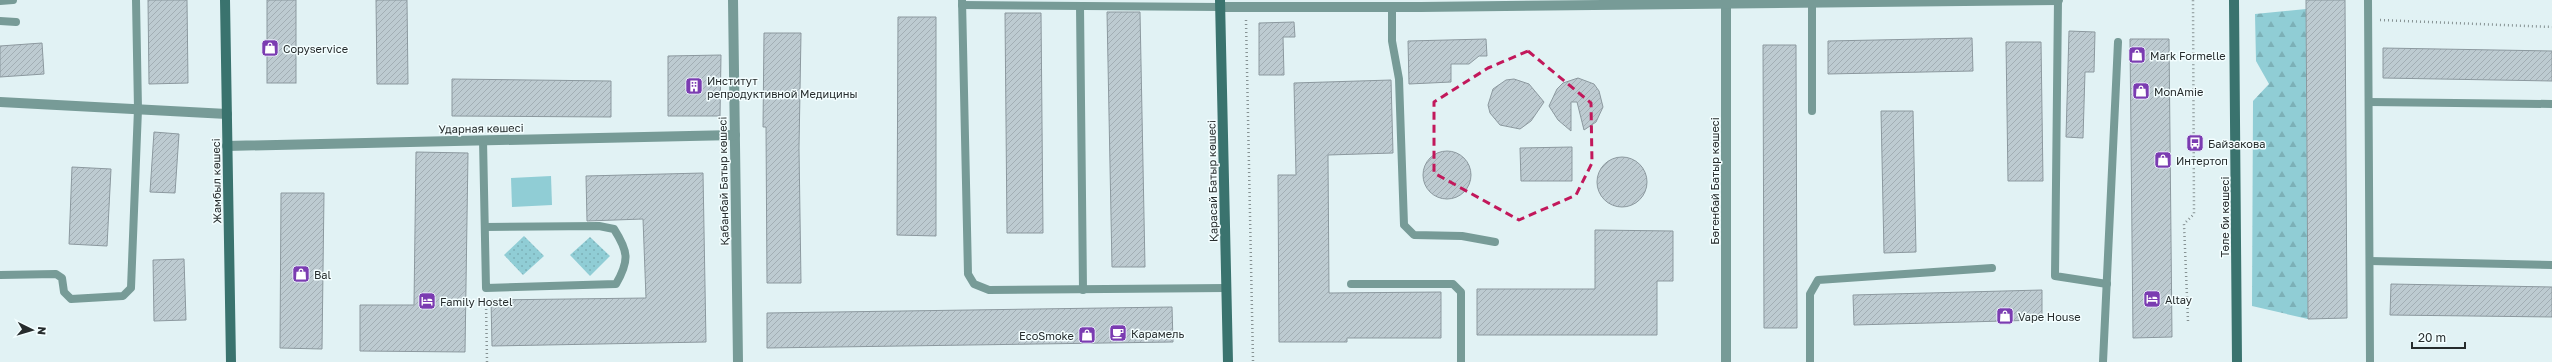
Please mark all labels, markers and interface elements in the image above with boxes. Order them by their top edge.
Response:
shop icon: Copyservice [260,38,280,58]
place label: Copyservice [283,42,348,55]
shop icon: Mark Formelle [2127,45,2147,65]
place label: Mark Formelle [2150,49,2226,62]
place label: Институт репродуктивной Медицины [707,74,857,100]
building icon: Институт репродуктивной Медицины [684,76,704,96]
shop icon: MonAmie [2131,81,2151,101]
place label: MonAmie [2154,85,2203,98]
street label: Қабанбай Батыр көшесі [715,116,731,246]
street label: Бөгенбай Батыр көшесі [1708,117,1721,245]
street label: Қарасай Батыр көшесі [1204,120,1220,242]
street label: Ударная көшесі [438,121,524,135]
bus stop icon: Байзакова [2185,133,2205,153]
place label: Байзакова [2208,137,2265,150]
street label: Жамбыл көшесі [209,138,223,224]
shop icon: Интертоп [2153,150,2173,170]
place label: Интертоп [2176,154,2228,167]
street label: Төле би көшесі [2218,177,2231,257]
shop icon: Bal [291,264,311,284]
place label: Bal [314,268,332,281]
hotel icon: Altay [2142,289,2162,309]
hotel icon: Family Hostel [417,291,437,311]
place label: Altay [2165,293,2192,306]
place label: Family Hostel [440,295,513,308]
shop icon: Vape House [1995,306,2015,326]
north arrow [12,310,52,350]
place label: Vape House [2018,310,2081,323]
cafe icon: Карамель [1108,323,1128,343]
scale bar [2412,324,2465,350]
shop icon: EcoSmoke [1077,325,1097,345]
text: N [36,326,49,336]
place label: Карамель [1131,327,1184,340]
place label: EcoSmoke [1019,329,1074,342]
text: 20 m [2418,330,2446,345]

